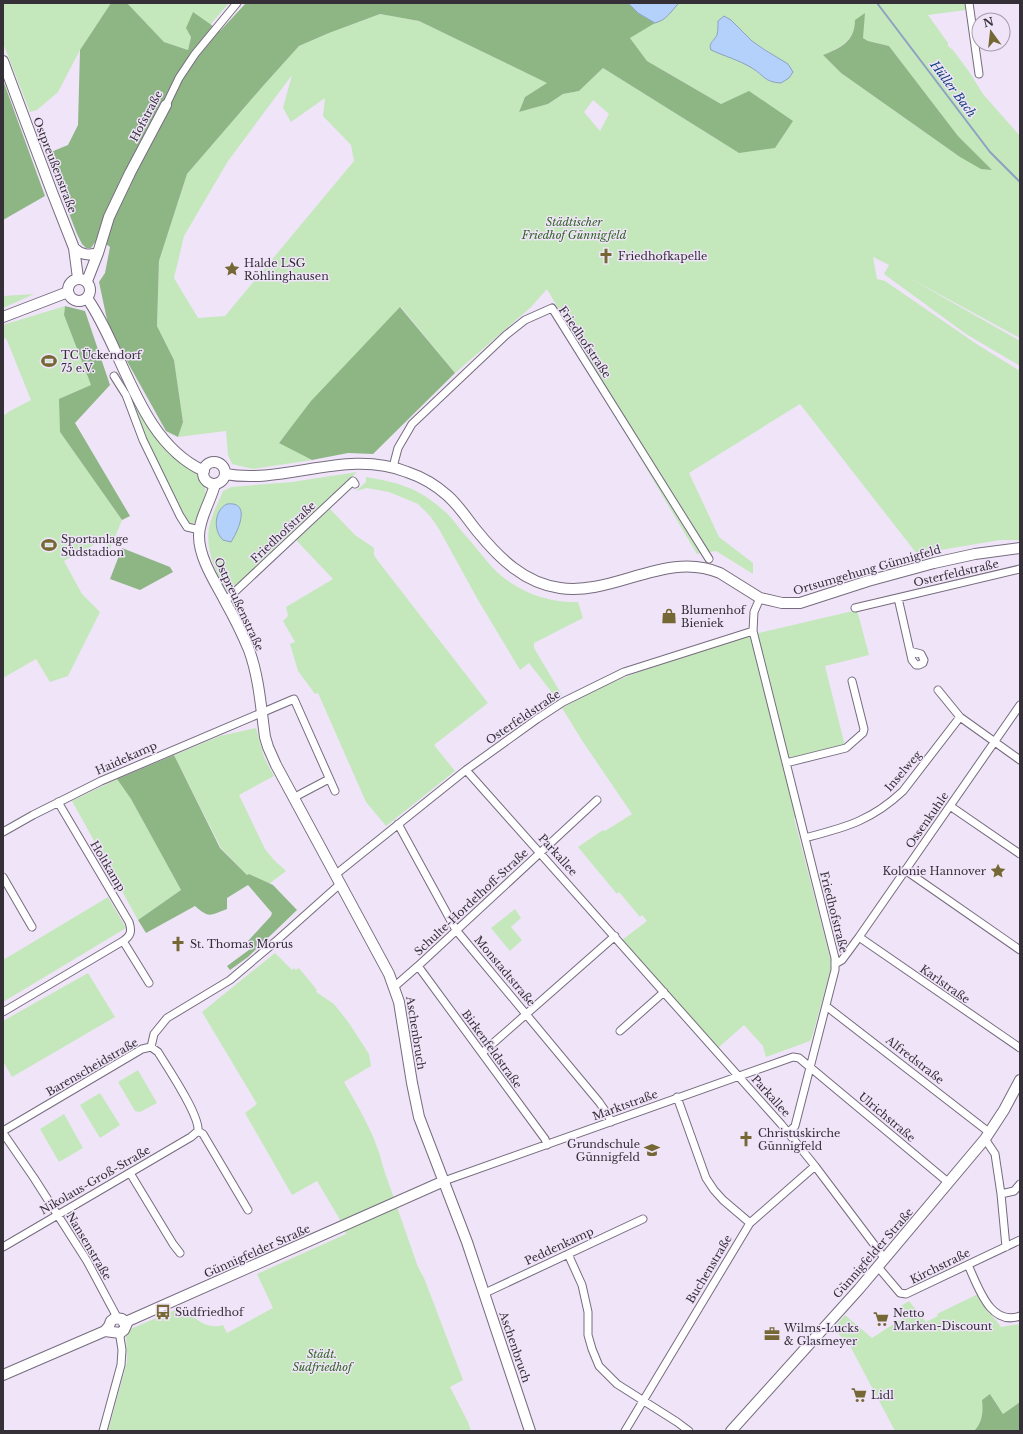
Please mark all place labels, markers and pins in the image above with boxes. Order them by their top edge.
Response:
church icon: Friedhofkapelle [597,247,615,265]
place label: Friedhofkapelle [618,249,707,263]
place label: Halde LSG Röhlinghausen [244,256,329,283]
place icon: Halde LSG Röhlinghausen [223,260,241,278]
place label: TC Ückendorf 75 e.V. [61,348,143,375]
sports icon: TC Ückendorf 75 e.V. [40,352,58,370]
place label: Sportanlage Südstadion [61,532,128,559]
sports icon: Sportanlage Südstadion [40,536,58,554]
place label: Blumenhof Bieniek [681,603,747,630]
shop icon: Blumenhof Bieniek [660,607,678,625]
place icon: Kolonie Hannover [989,862,1007,880]
place label: Kolonie Hannover [883,864,987,878]
church icon: St. Thomas Morus [169,935,187,953]
place label: St. Thomas Morus [190,937,293,951]
place label: Christuskirche Günnigfeld [758,1126,840,1153]
church icon: Christuskirche Günnigfeld [737,1130,755,1148]
place label: Grundschule Günnigfeld [567,1137,641,1164]
school or university icon: Grundschule Günnigfeld [643,1141,661,1159]
bus stop icon: Südfriedhof [154,1303,172,1321]
place label: Südfriedhof [175,1305,245,1319]
place label: Netto Marken-Discount [893,1306,993,1333]
supermarket icon: Netto Marken-Discount [872,1310,890,1328]
place label: Wilms-Lucks & Glasmeyer [783,1321,859,1348]
office icon: Wilms-Lucks & Glasmeyer [763,1325,781,1343]
supermarket icon: Lidl [850,1386,868,1404]
place label: Lidl [871,1388,894,1402]

